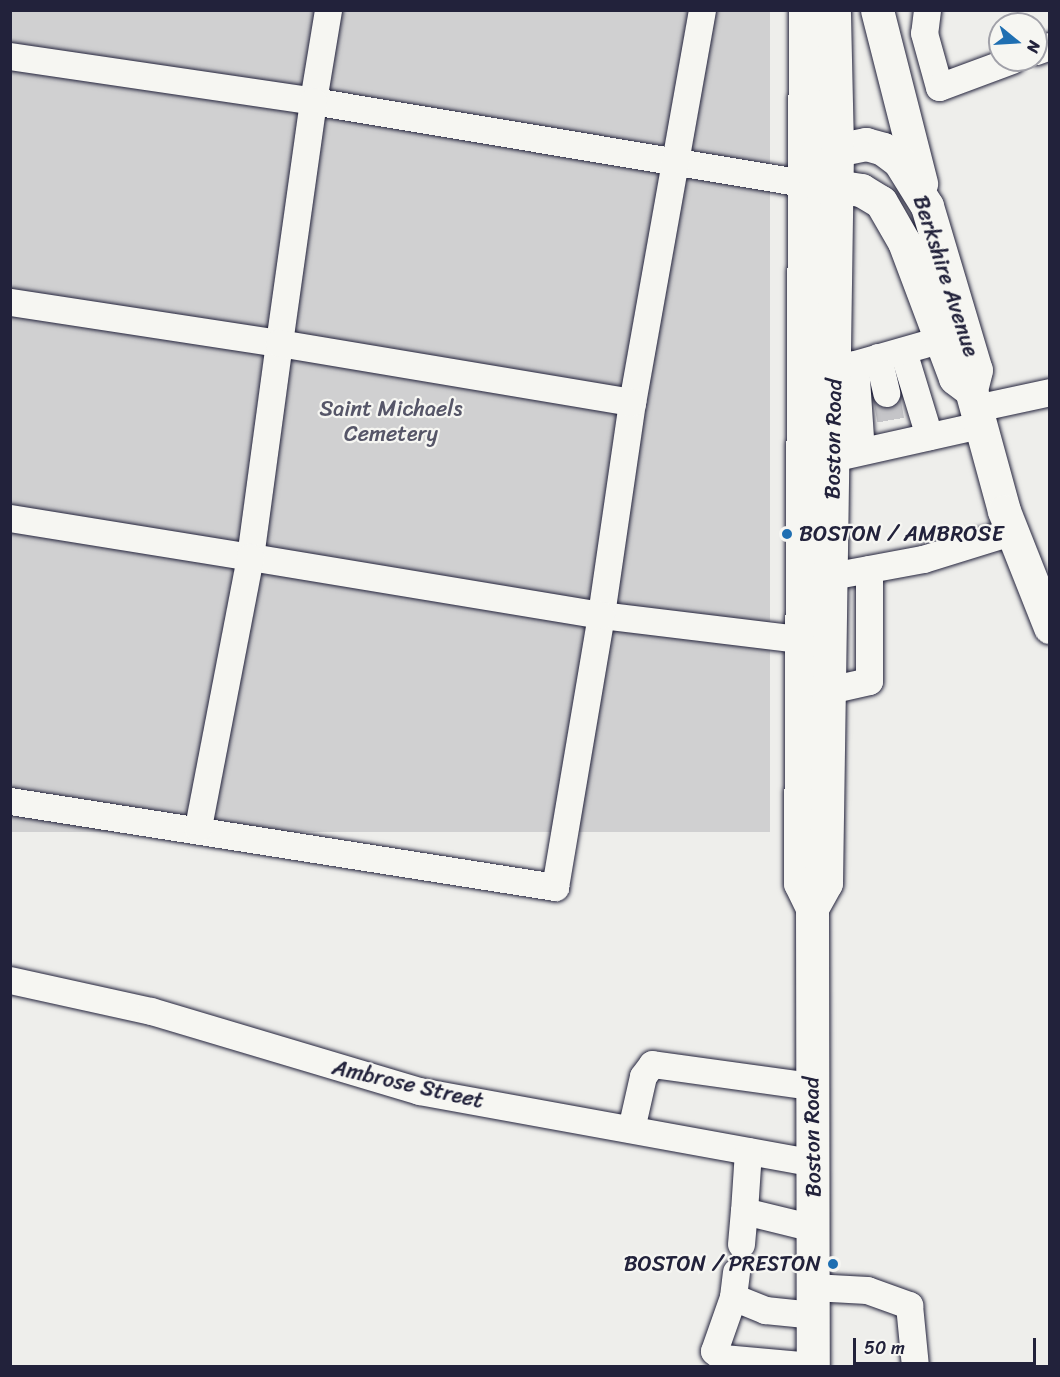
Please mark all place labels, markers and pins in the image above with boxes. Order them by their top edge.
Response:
place label: BOSTON / AMBROSE [799,521,1004,547]
marker: BOSTON / AMBROSE [780,527,794,541]
place label: BOSTON / PRESTON [624,1251,821,1277]
marker: BOSTON / PRESTON [826,1257,840,1271]

